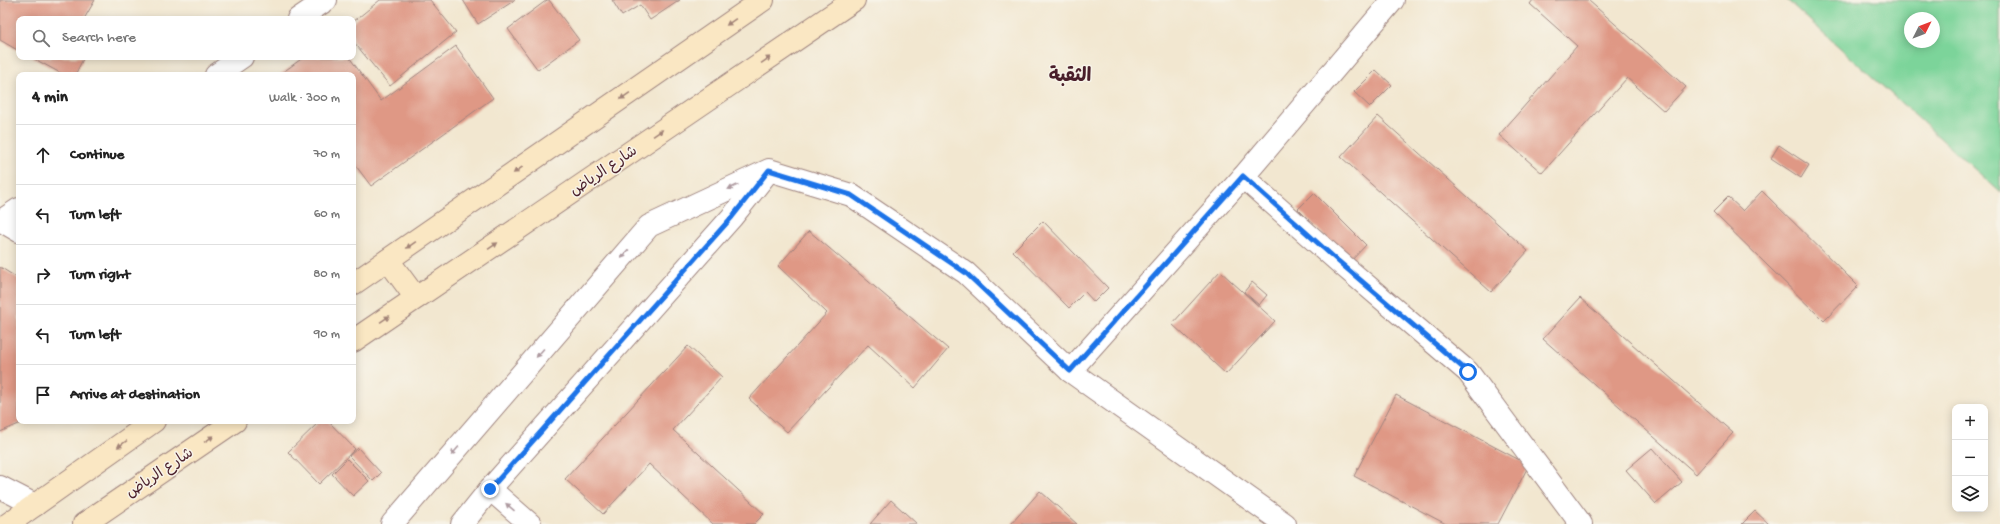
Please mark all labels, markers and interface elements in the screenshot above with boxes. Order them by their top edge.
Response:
north arrow [1904,12,1940,48]
search box [16,16,356,60]
one-way arrow [726,18,737,26]
icon: search [30,27,52,49]
text: Search here [62,29,136,47]
one-way arrow [760,56,771,64]
district label: الثقبة [1049,65,1091,89]
text: 4 min [32,88,68,108]
text: Walk · 300 m [269,91,340,106]
one-way arrow [619,92,630,100]
one-way arrow [653,129,663,137]
street label: شارع الرياض [567,143,641,201]
icon: ahead [32,144,54,166]
text: Continue [70,146,124,164]
text: 70 m [314,147,340,162]
one-way arrow [512,166,523,174]
one-way arrow [728,184,739,190]
icon: left [32,204,54,226]
text: Turn left [70,206,121,224]
text: 60 m [314,207,340,222]
one-way arrow [406,241,416,249]
one-way arrow [488,242,498,250]
one-way arrow [620,249,630,259]
icon: right [32,264,54,286]
text: Turn right [70,266,130,284]
text: 80 m [313,267,340,282]
one-way arrow [380,315,390,323]
icon: left [32,324,54,346]
text: Turn left [70,326,121,344]
text: 90 m [314,327,340,342]
one-way arrow [536,347,545,358]
route start [1459,363,1477,381]
icon: arrive [32,384,54,406]
text: Arrive at destination [70,386,200,404]
map controls [1952,404,1988,512]
button: + [1952,404,1988,440]
one-way arrow [203,435,214,443]
one-way arrow [117,440,128,448]
button: − [1952,440,1988,476]
street label: شارع الرياض [123,445,197,503]
one-way arrow [451,446,460,456]
button: layers [1952,476,1988,512]
route end [481,480,499,498]
one-way arrow [505,502,515,511]

